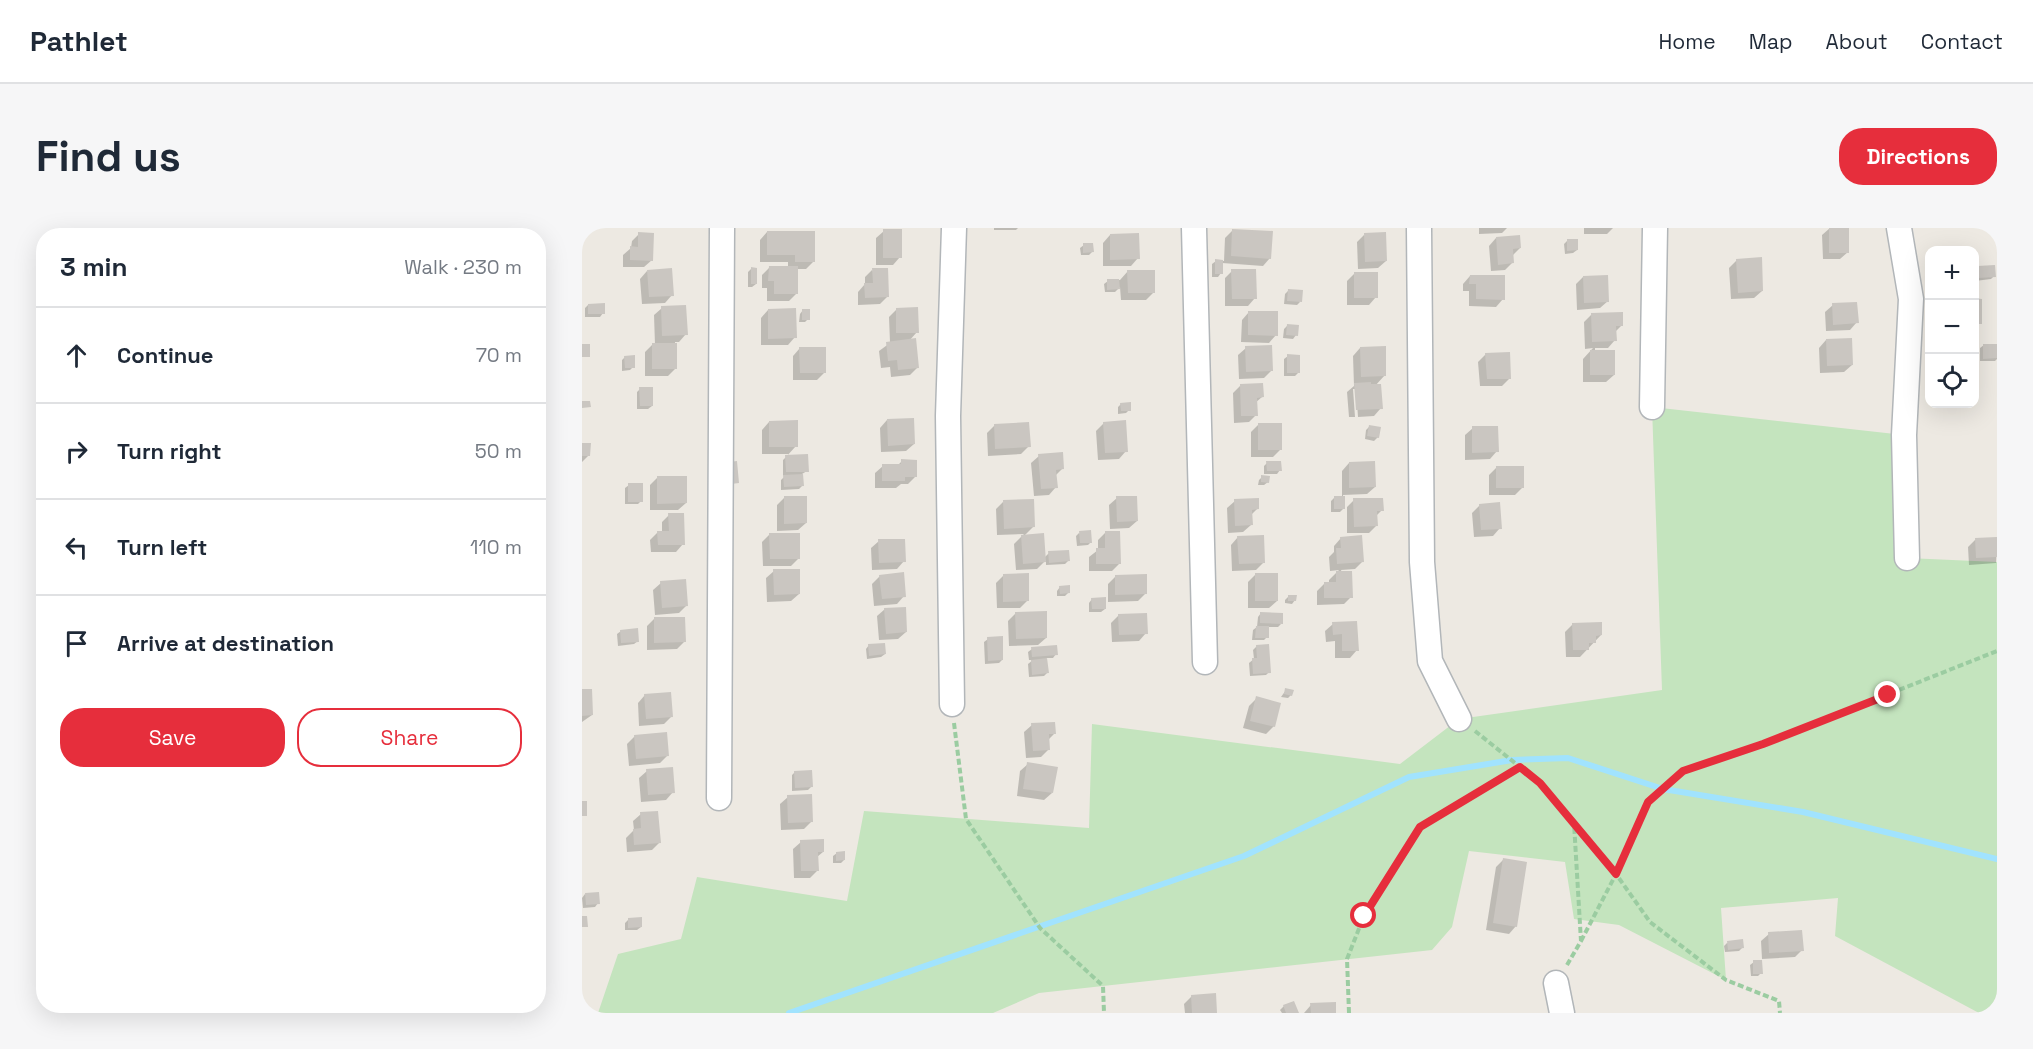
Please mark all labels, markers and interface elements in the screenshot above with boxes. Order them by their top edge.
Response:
text: Pathlet [30,23,128,59]
text: Home [1658,28,1716,55]
text: Map [1749,28,1793,55]
text: About [1826,28,1888,55]
text: Contact [1921,28,2003,55]
button: Directions [1839,128,1997,185]
text: Find us [36,130,181,183]
map controls [1925,246,1979,408]
button: + [1925,246,1979,300]
text: 3 min [60,250,128,284]
text: Walk · 230 m [404,254,522,280]
button: − [1925,300,1979,354]
icon: ahead [60,339,93,372]
text: Continue [117,341,213,369]
text: 70 m [476,342,522,368]
button: locate [1925,354,1979,408]
icon: right [60,435,93,468]
text: Turn right [117,437,222,465]
text: 50 m [475,438,522,464]
icon: left [60,531,93,564]
text: Turn left [117,533,207,561]
text: 110 m [470,534,522,560]
icon: arrive [60,627,93,660]
text: Arrive at destination [117,629,334,657]
route end [1874,681,1900,707]
button: Save [60,708,285,767]
button: Share [297,708,522,767]
route start [1350,902,1376,928]

